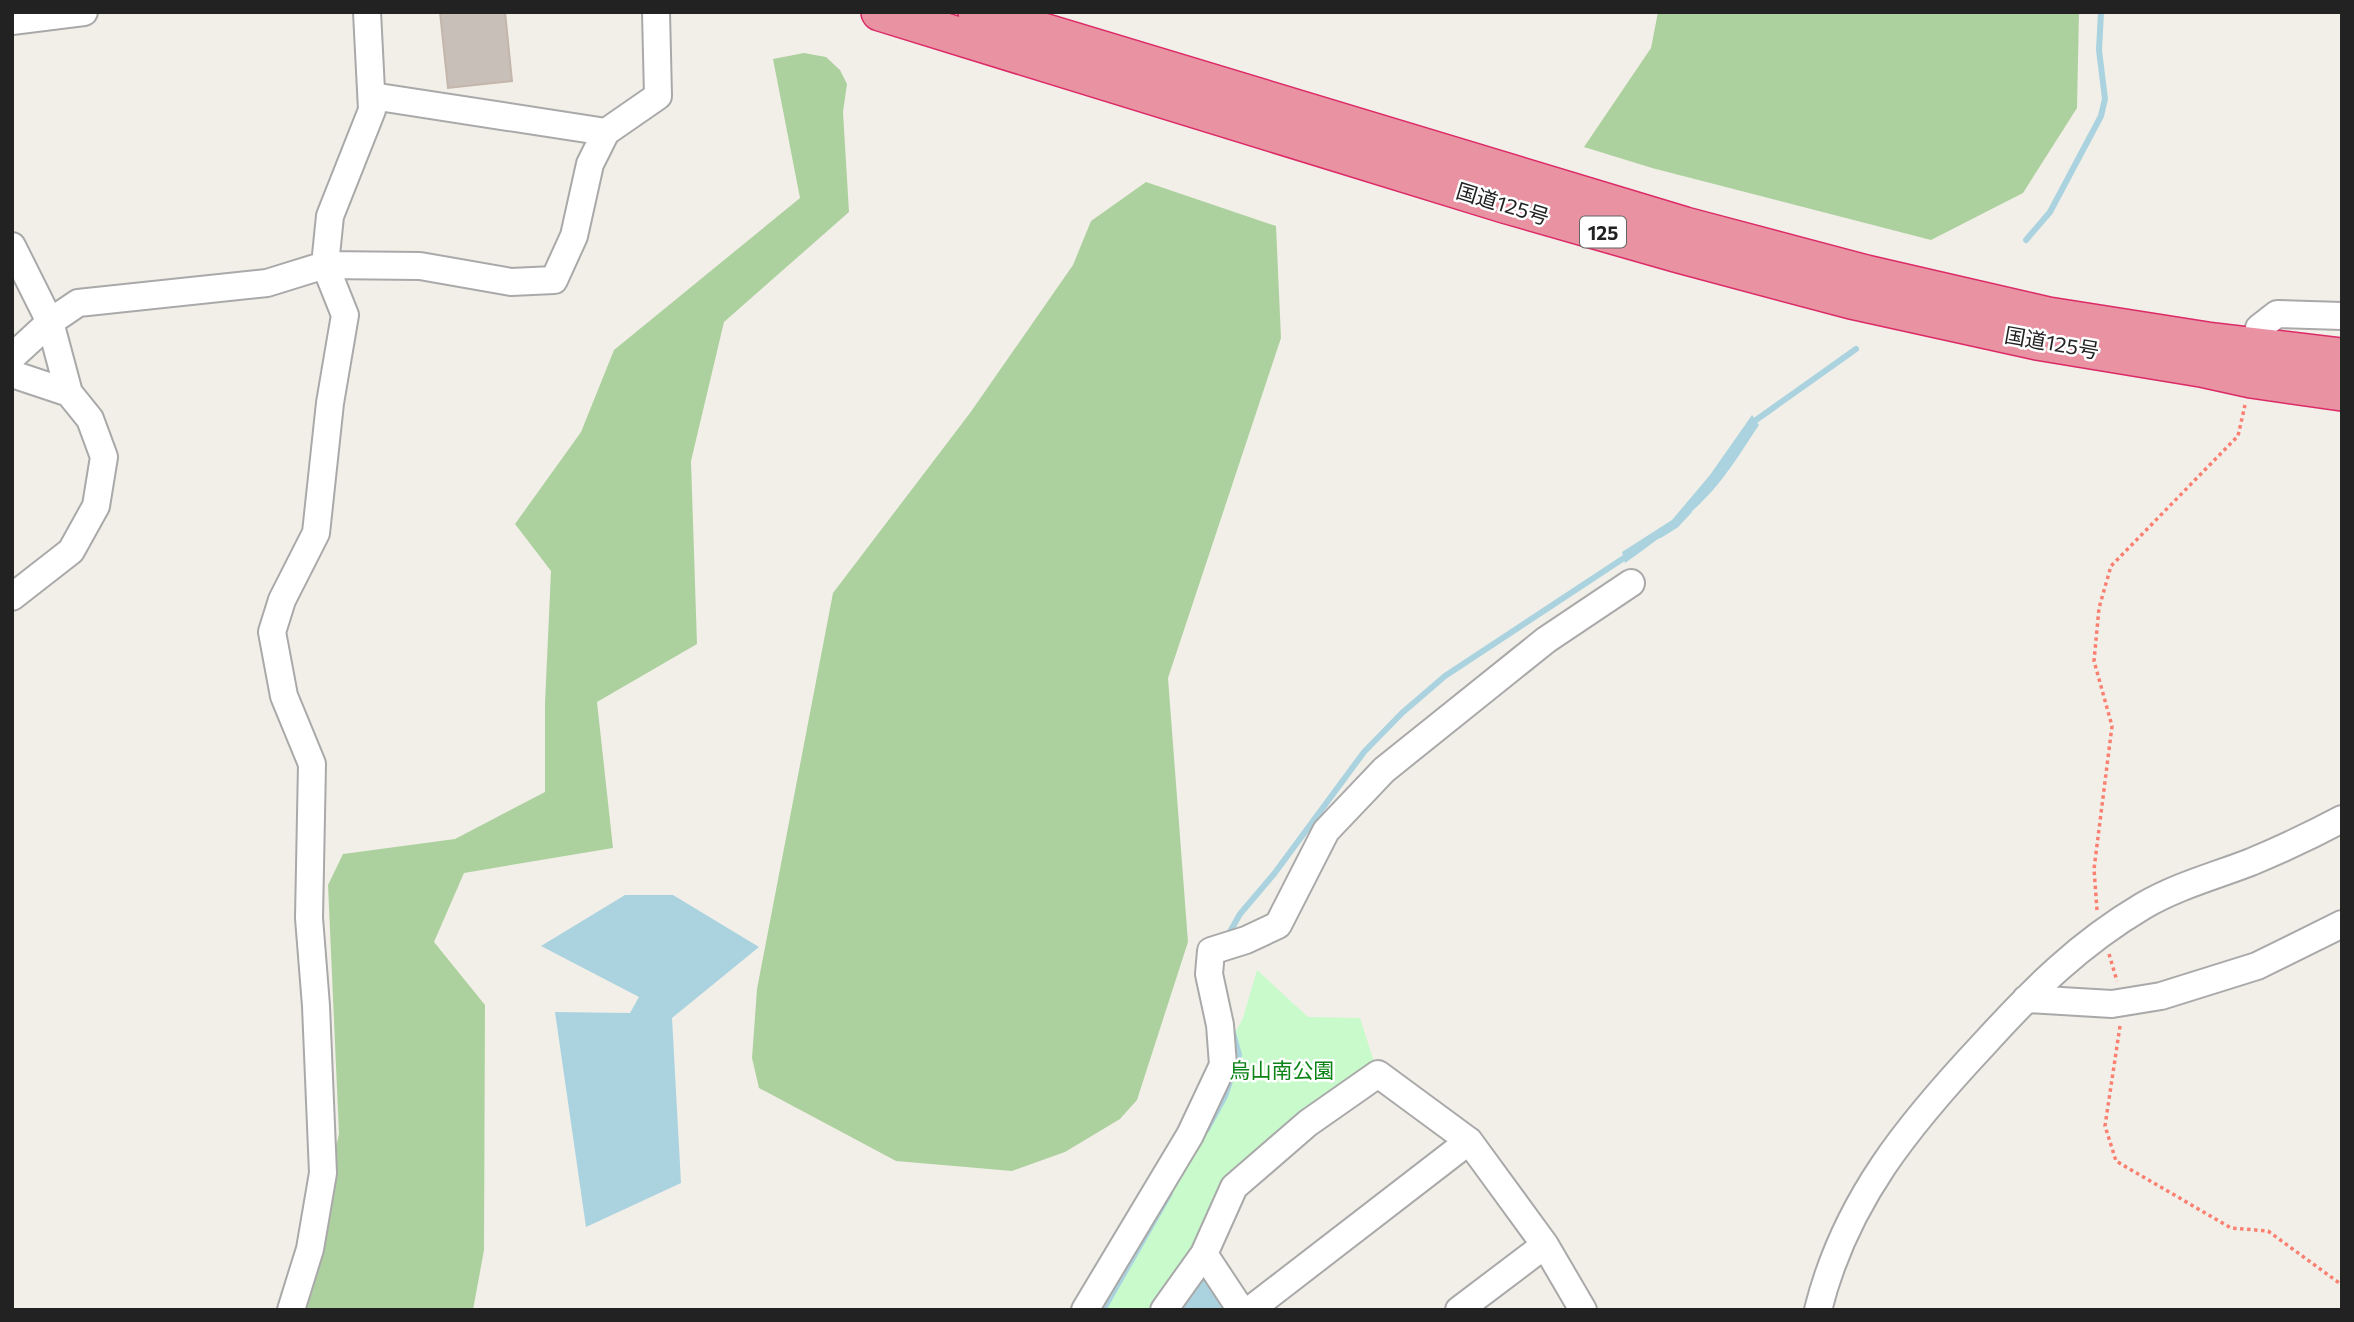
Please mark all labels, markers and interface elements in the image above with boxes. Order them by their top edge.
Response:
street label: 国道125号 [1454,177,1552,229]
road number: 125 [1580,216,1626,248]
street label: 国道125号 [2003,321,2101,363]
park label: 烏山南公園 [1230,1057,1335,1082]

